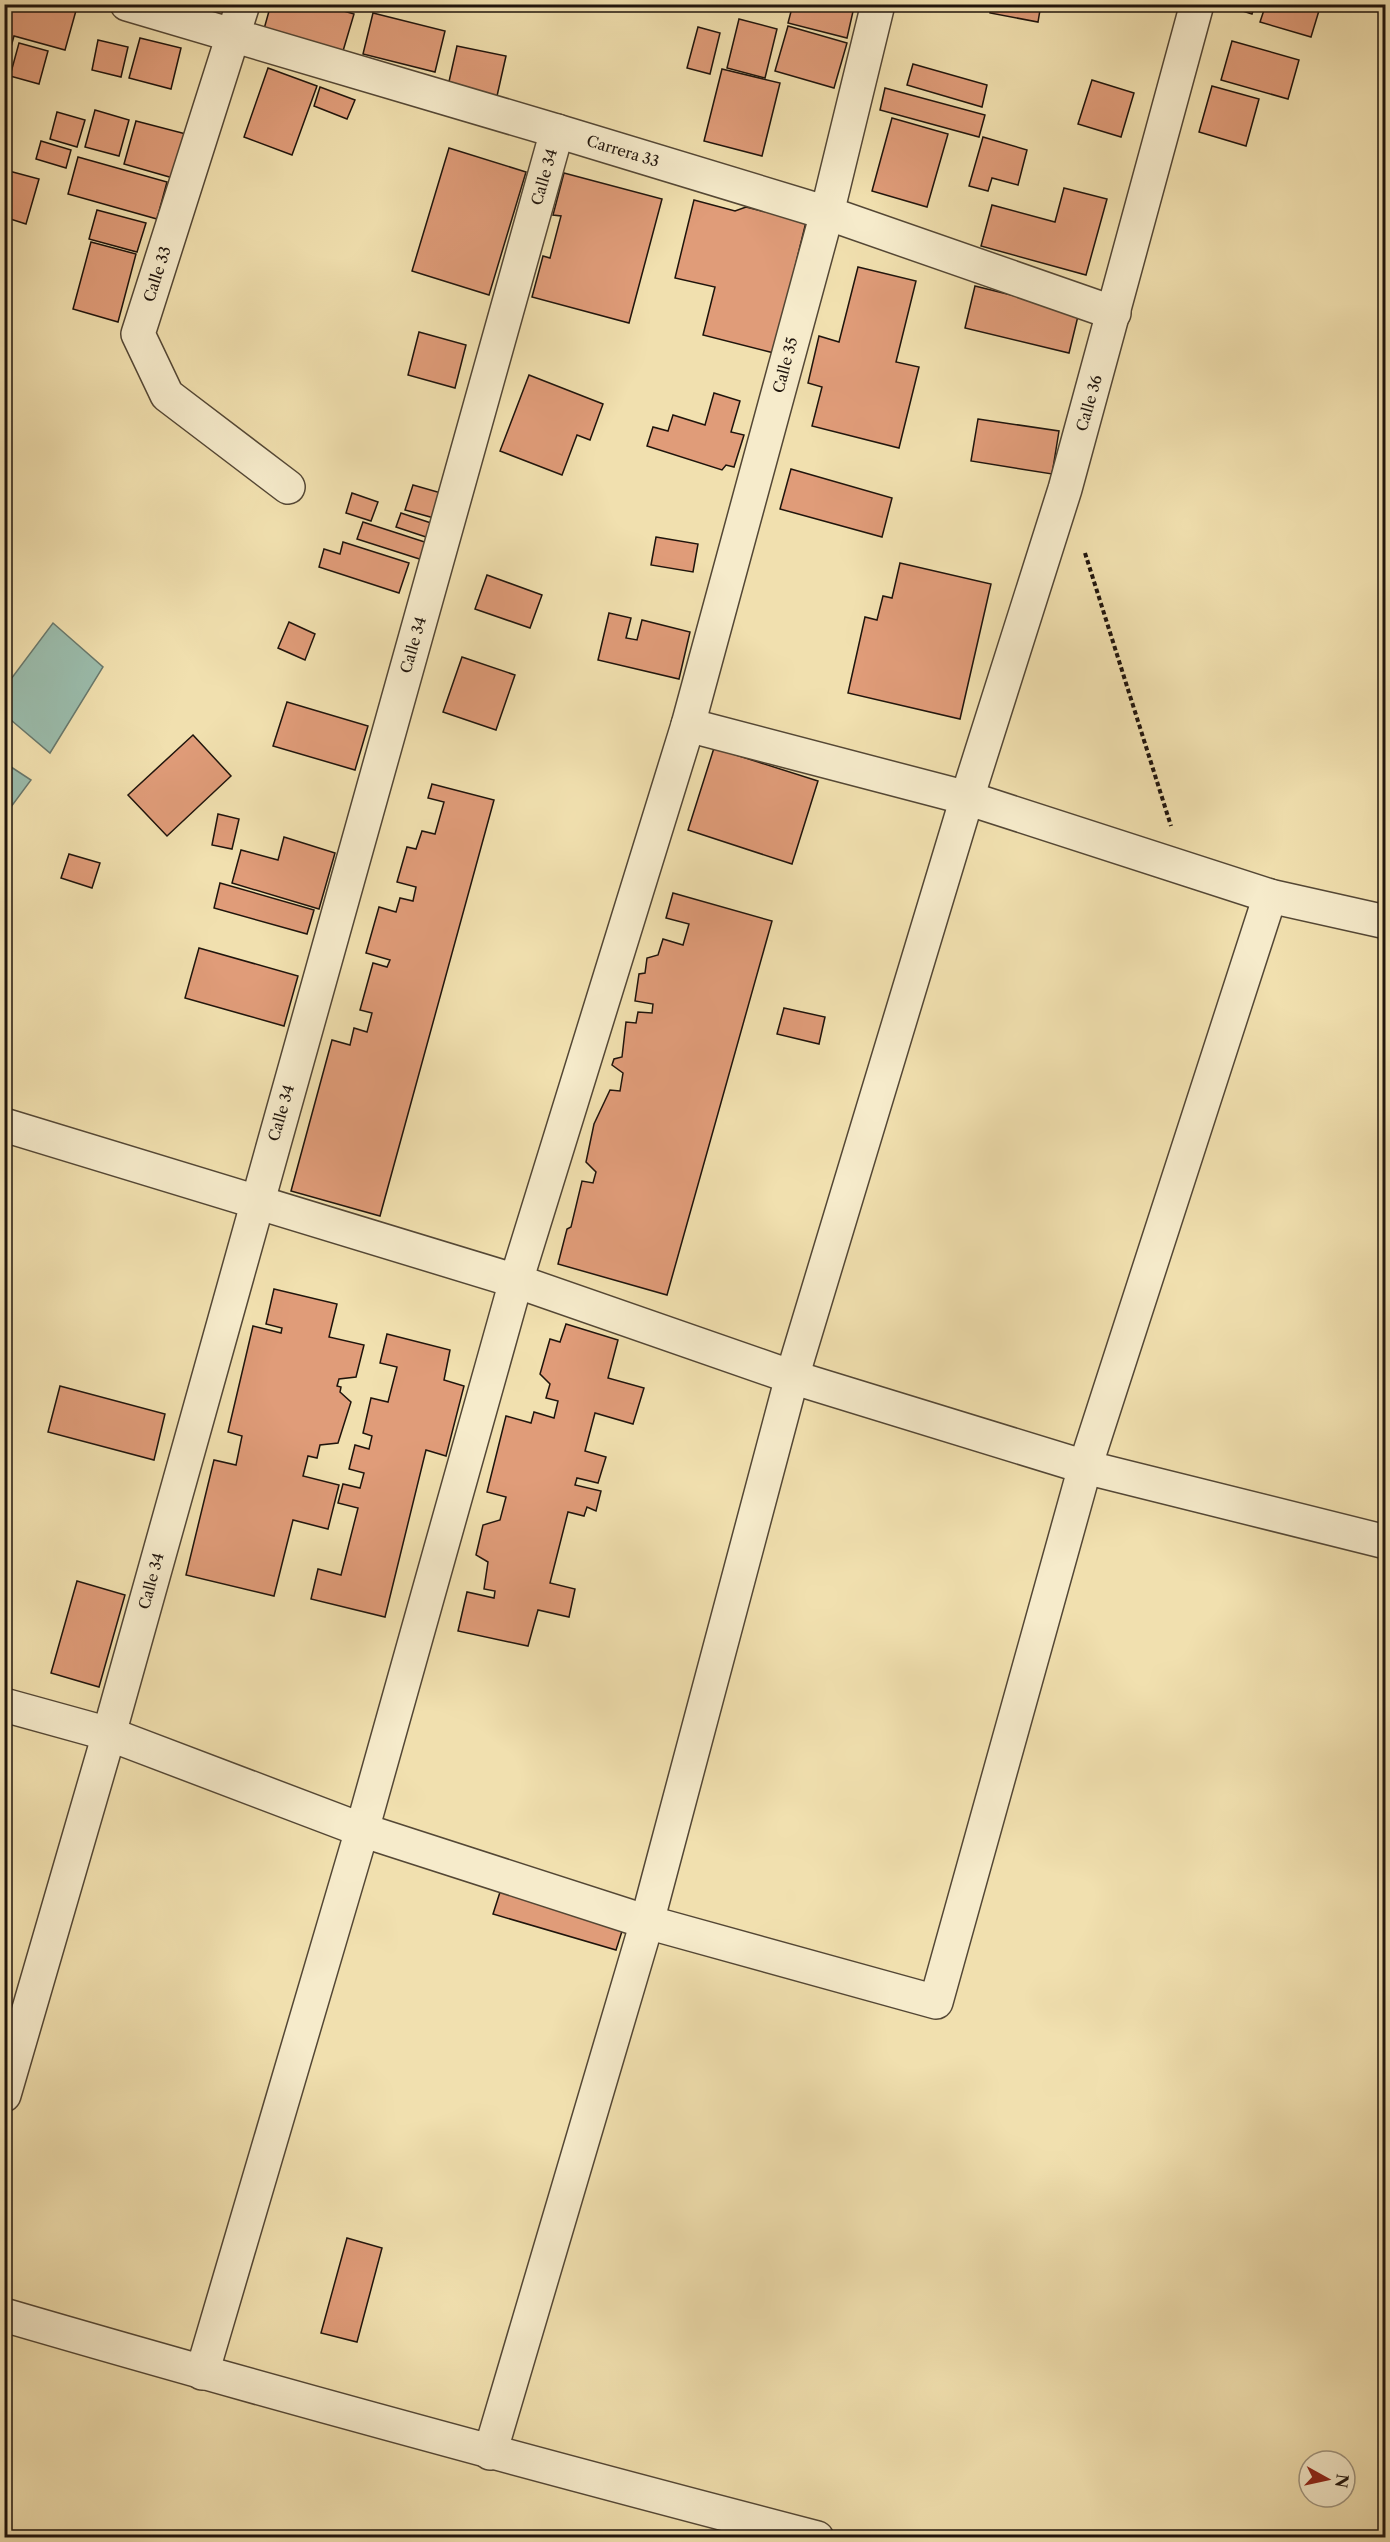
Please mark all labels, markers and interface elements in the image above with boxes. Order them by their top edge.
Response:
street label: Carrera 33 [584,131,662,171]
street label: Calle 34 [527,147,561,207]
street label: Calle 33 [139,244,175,304]
street label: Calle 35 [768,335,802,395]
street label: Calle 36 [1072,372,1106,433]
street label: Calle 34 [396,615,430,675]
street label: Calle 34 [264,1083,298,1143]
street label: Calle 34 [134,1551,168,1611]
north arrow [1297,2449,1357,2509]
text: N [1331,2473,1353,2489]

